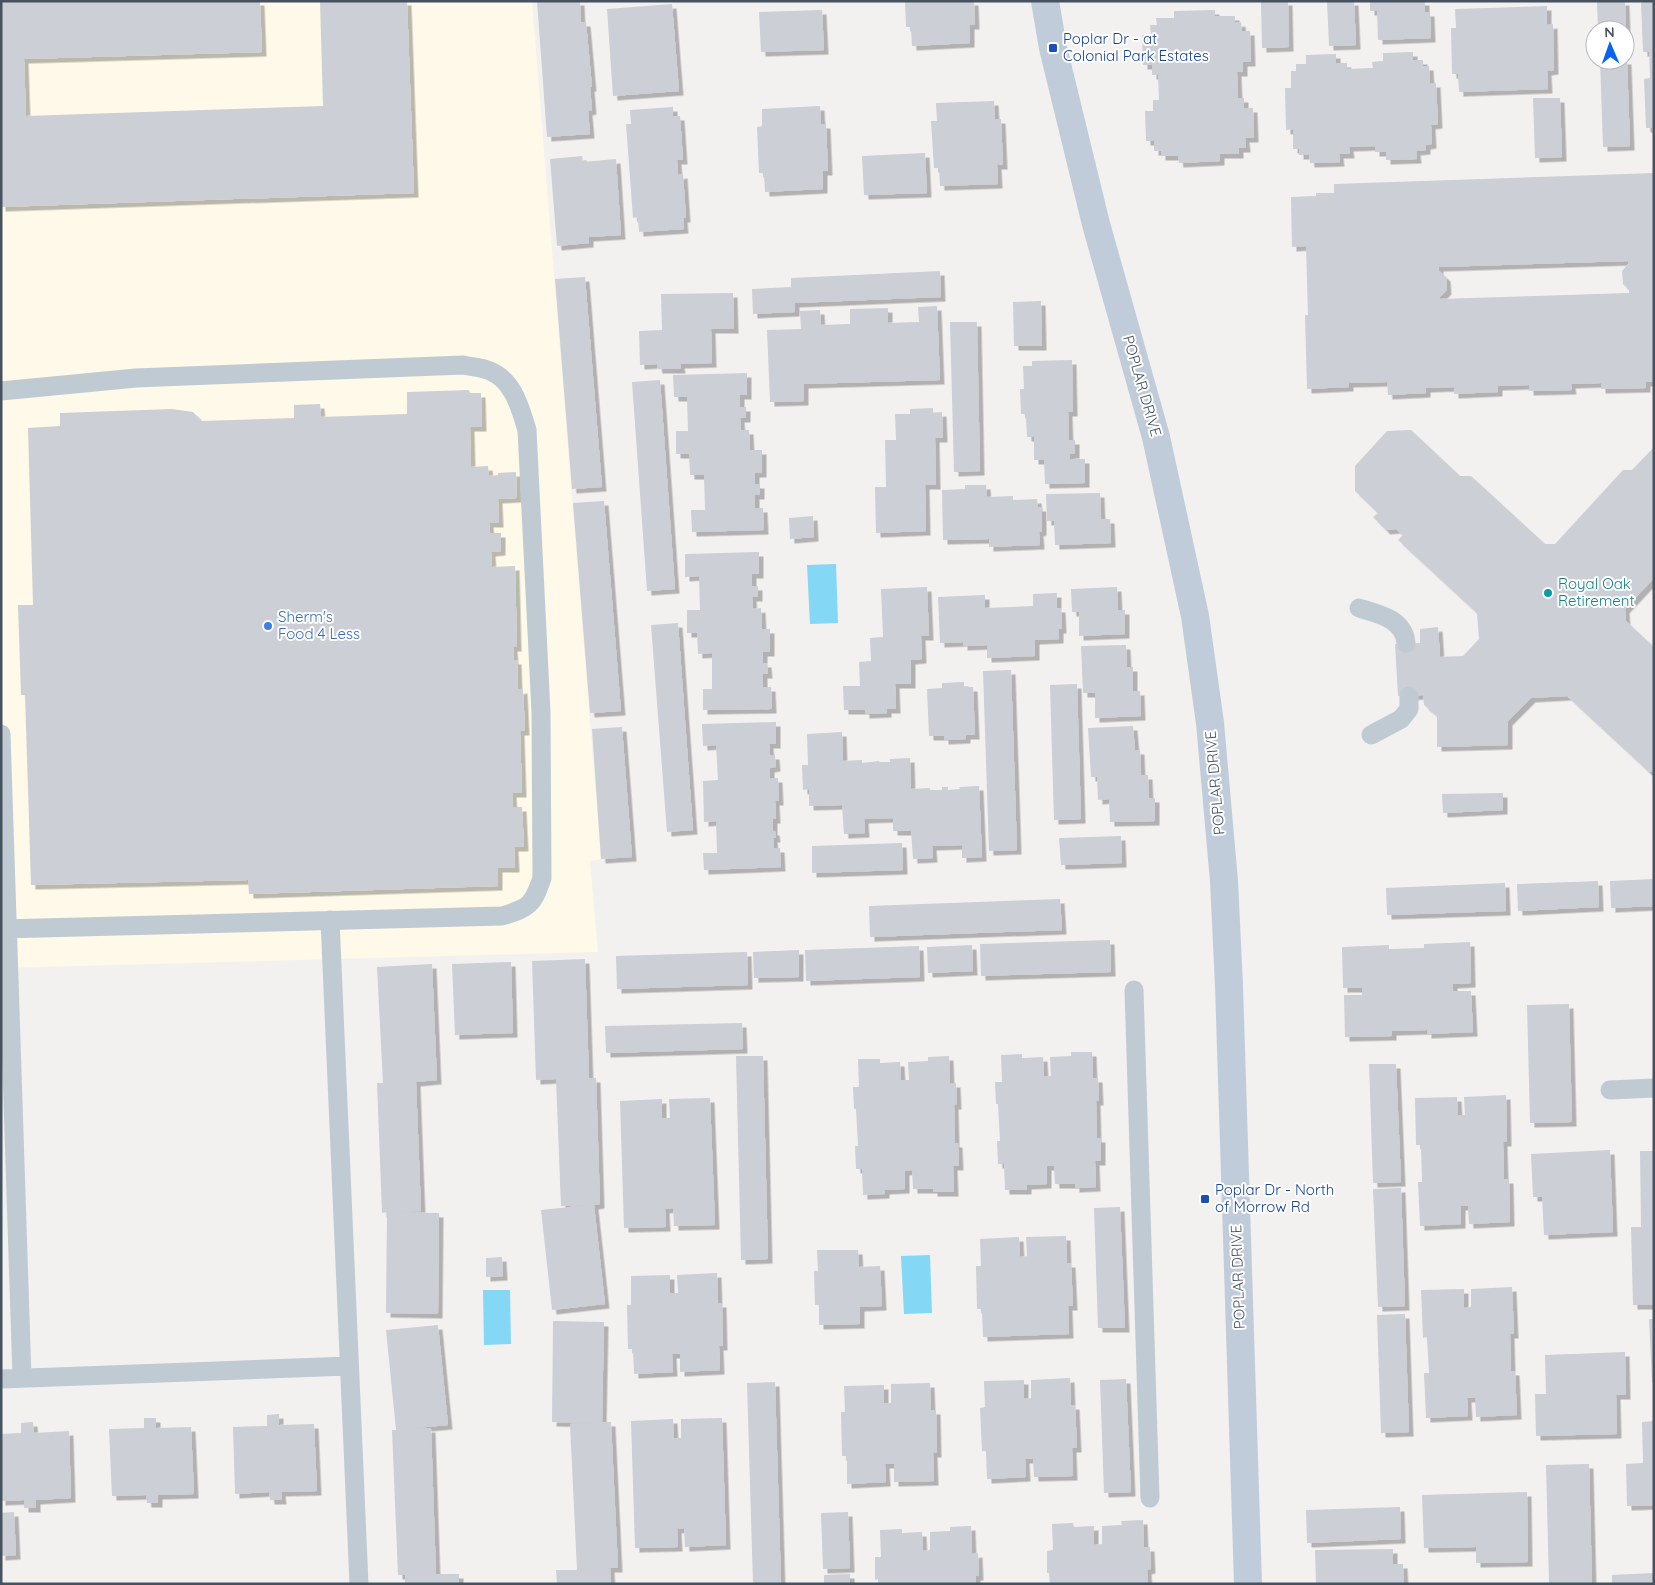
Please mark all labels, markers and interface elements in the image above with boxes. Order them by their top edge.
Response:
north arrow [1585,20,1635,70]
text: N [1604,23,1615,41]
place label: Poplar Dr - at Colonial Park Estates [1063,29,1209,65]
marker: Poplar Dr - at Colonial Park Estates [1047,42,1059,54]
street label: POPLAR DRIVE [1119,333,1166,439]
place label: Royal Oak Retirement [1558,574,1635,610]
marker: Royal Oak Retirement [1542,587,1554,599]
place label: Sherm's Food 4 Less [278,607,360,643]
marker: Sherm's Food 4 Less [262,620,274,632]
street label: POPLAR DRIVE [1200,730,1229,836]
place label: Poplar Dr - North of Morrow Rd [1215,1180,1334,1216]
marker: Poplar Dr - North of Morrow Rd [1199,1193,1211,1205]
street label: POPLAR DRIVE [1226,1225,1249,1329]

